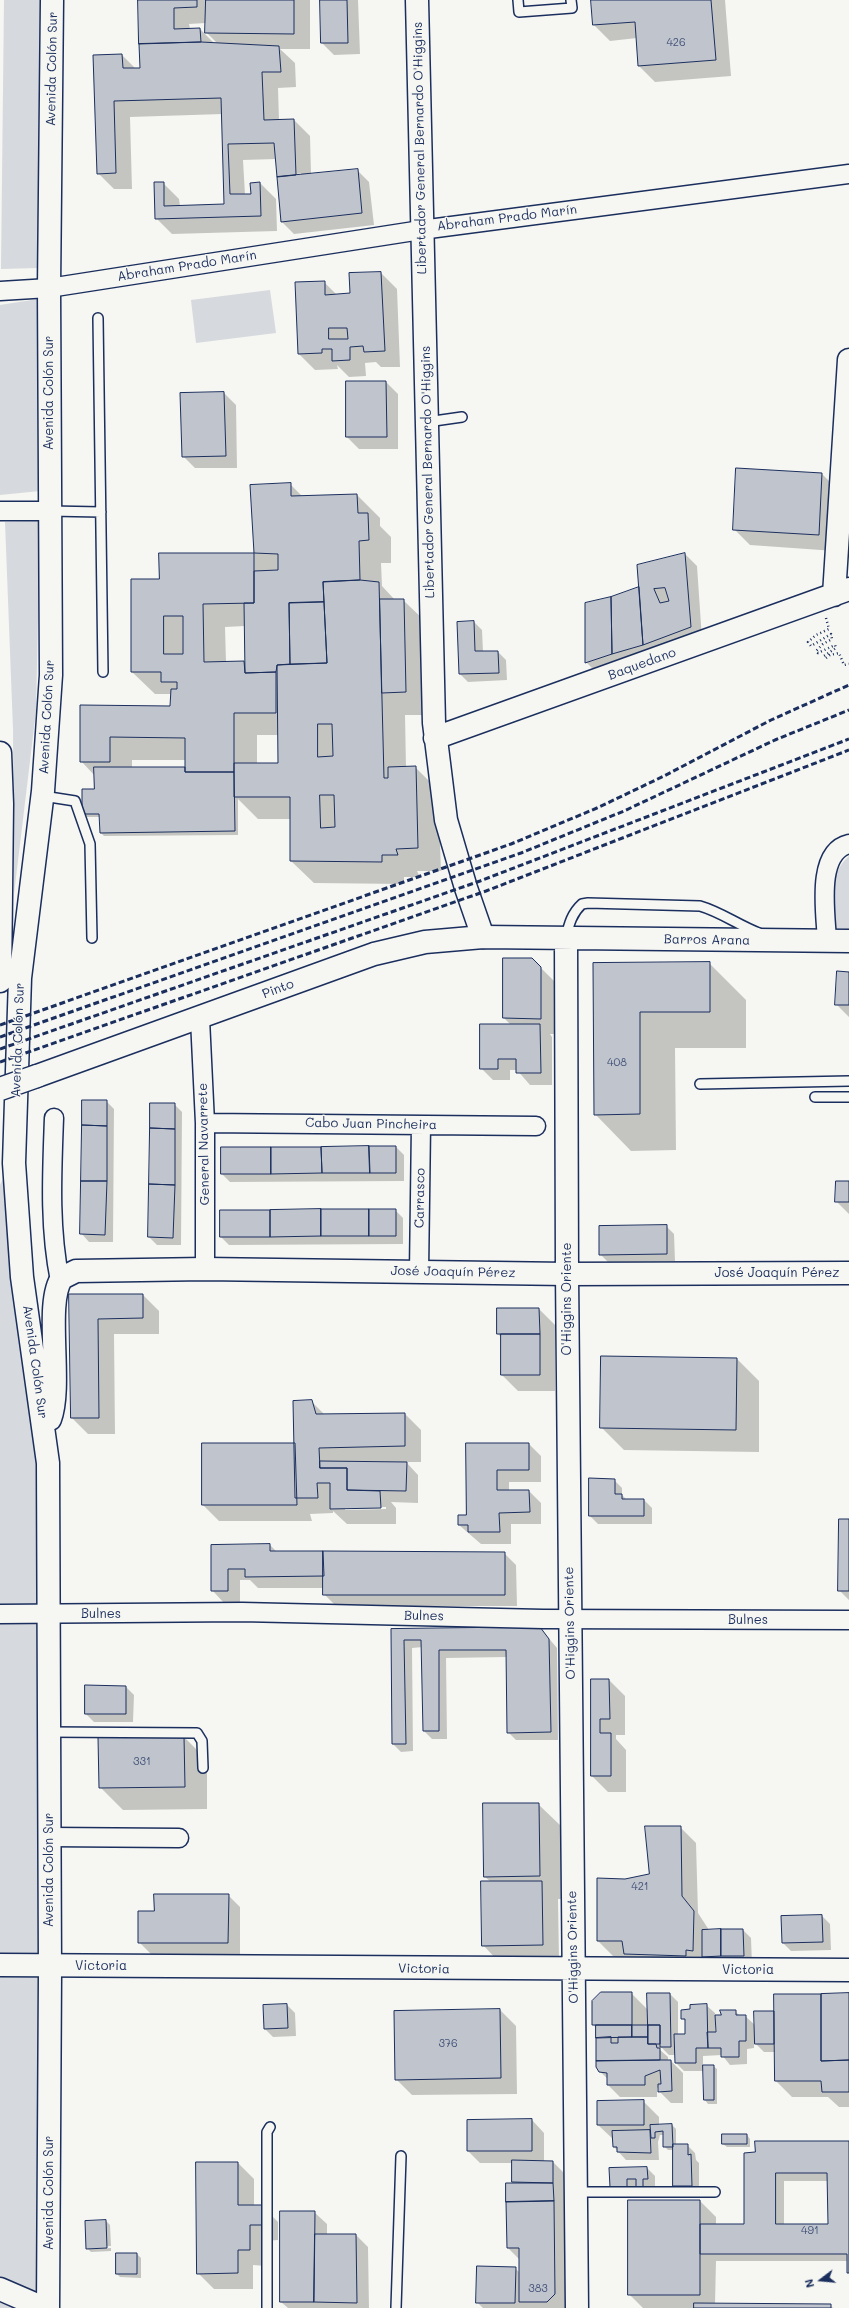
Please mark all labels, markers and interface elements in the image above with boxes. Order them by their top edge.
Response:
street label: Avenida Colón Sur [43,12,61,126]
street label: Libertador General Bernardo O'Higgins [410,22,430,274]
house number: 426 [666,36,686,50]
street label: Abraham Prado Marín [436,202,578,234]
street label: Abraham Prado Marín [116,247,258,285]
street label: Avenida Colón Sur [41,336,57,450]
street label: Libertador General Bernardo O'Higgins [418,346,438,598]
street label: Baquedano [606,645,678,683]
street label: Avenida Colón Sur [36,659,58,775]
street label: Barros Arana [664,931,750,949]
street label: Pinto [260,976,296,1002]
street label: Avenida Colón Sur [8,982,28,1098]
house number: 408 [607,1056,627,1070]
street label: General Navarrete [195,1083,213,1205]
street label: Cabo Juan Pincheira [305,1115,437,1133]
street label: Carrasco [412,1168,428,1228]
street label: O'Higgins Oriente [559,1243,575,1355]
street label: José Joaquín Pérez [390,1263,516,1281]
street label: José Joaquín Pérez [715,1265,839,1281]
street label: Avenida Colón Sur [19,1304,51,1420]
street label: O'Higgins Oriente [561,1566,579,1680]
street label: Bulnes [81,1606,121,1622]
street label: Bulnes [404,1608,444,1624]
street label: Bulnes [728,1612,768,1628]
house number: 331 [133,1755,151,1769]
street label: Avenida Colón Sur [41,1813,57,1927]
house number: 421 [631,1880,649,1894]
street label: O'Higgins Oriente [564,1890,582,2004]
street label: Victoria [75,1958,127,1974]
street label: Victoria [398,1961,450,1977]
street label: Victoria [722,1962,774,1978]
house number: 376 [438,2037,458,2051]
street label: Avenida Colón Sur [41,2136,57,2250]
house number: 491 [801,2224,819,2238]
north arrow [801,2260,841,2300]
text: N [801,2277,817,2290]
house number: 383 [528,2282,548,2296]

